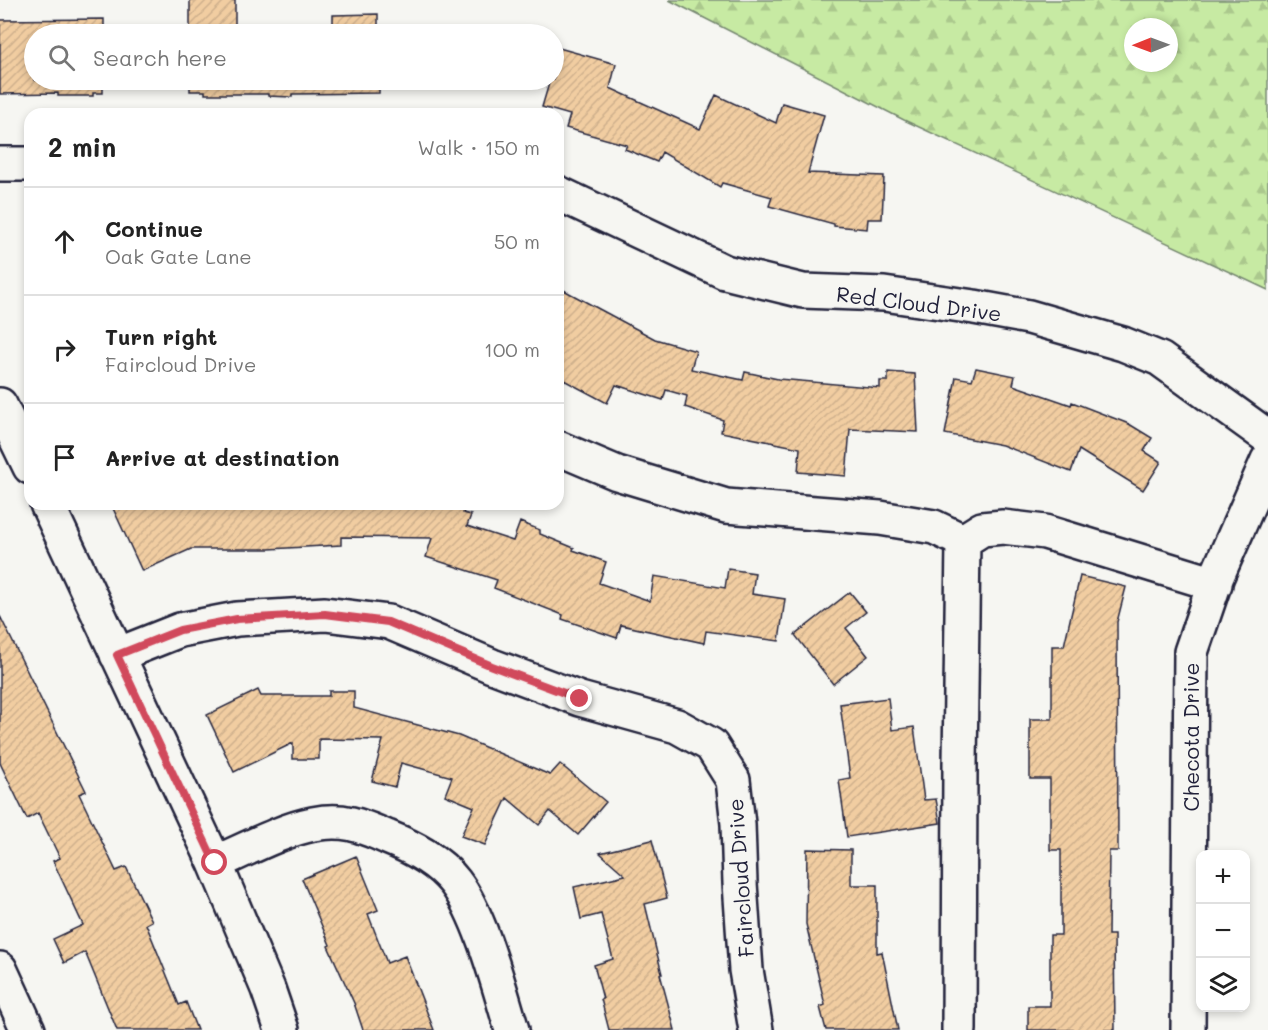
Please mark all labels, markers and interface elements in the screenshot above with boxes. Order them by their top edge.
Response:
north arrow [1124,18,1178,72]
search box [24,24,564,90]
icon: search [45,41,78,74]
text: Search here [93,43,227,72]
text: 2 min [48,130,116,164]
text: Walk · 150 m [418,134,540,160]
text: Continue [105,214,203,243]
icon: ahead [48,225,81,258]
text: 50 m [494,228,540,254]
text: Oak Gate Lane [105,243,252,269]
street label: Red Cloud Drive [835,279,1003,327]
text: Turn right [105,322,217,351]
icon: right [48,333,81,366]
text: 100 m [484,336,540,362]
text: Faircloud Drive [105,351,256,377]
icon: arrive [48,441,81,474]
text: Arrive at destination [105,443,340,472]
street label: Checota Drive [1177,662,1204,812]
route end [566,685,592,711]
street label: Faircloud Drive [721,798,759,958]
route start [201,849,227,875]
map controls [1196,850,1250,1012]
button: + [1196,850,1250,904]
button: − [1196,904,1250,958]
button: layers [1196,958,1250,1012]

